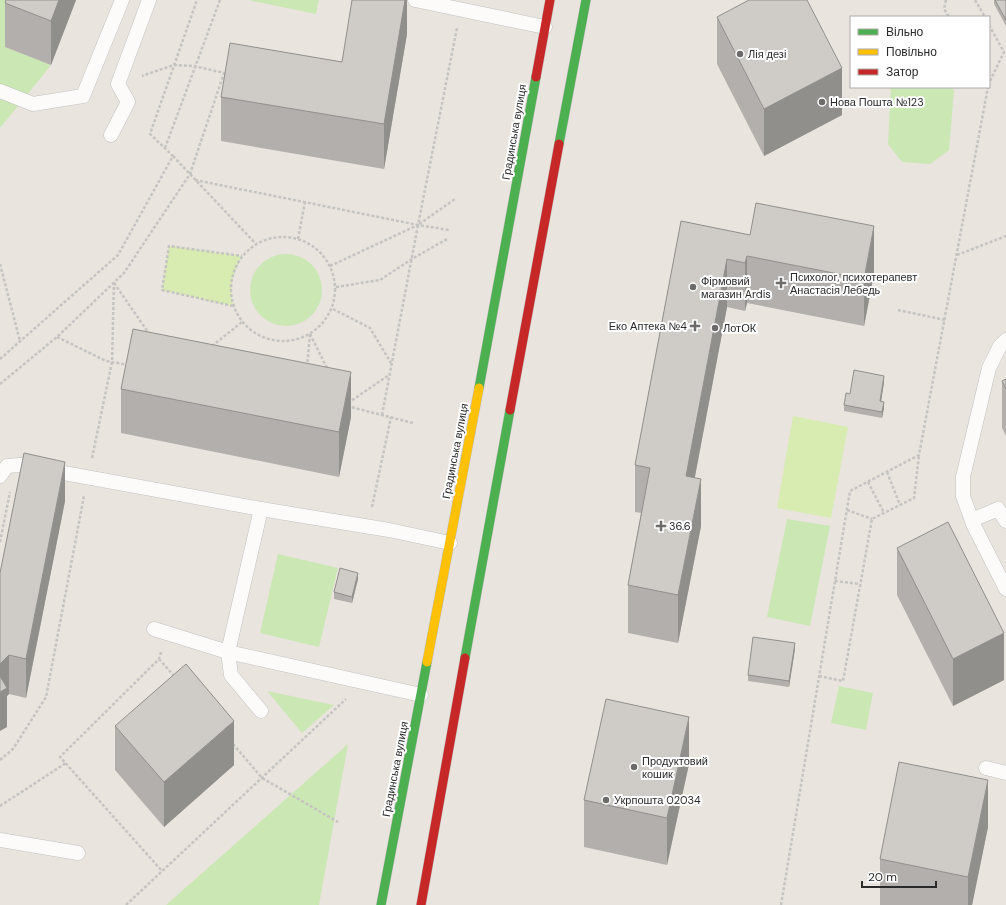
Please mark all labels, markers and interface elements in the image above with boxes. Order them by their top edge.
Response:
legend [850,16,990,88]
text: Вільно [886,24,924,40]
text: Повільно [886,44,937,60]
place label: Лія дезі [748,47,786,61]
marker: Лія дезі [735,49,745,59]
text: Затор [886,64,919,80]
street label: Градинська вулиця [499,83,529,181]
place label: Нова Пошта №123 [830,95,924,109]
marker: Нова Пошта №123 [817,97,827,107]
place label: Психолог, психотерапевт Анастасія Лебедь [790,270,917,297]
place label: Фірмовий магазин Ardis [701,274,771,301]
marker: Психолог, психотерапевт Анастасія Лебедь [775,277,787,289]
marker: Фірмовий магазин Ardis [688,282,698,292]
place label: Еко Аптека №4 [609,319,687,333]
marker: Еко Аптека №4 [690,321,700,331]
place label: ЛотОК [723,321,757,335]
marker: ЛотОК [710,323,720,333]
street label: Градинська вулиця [439,402,471,500]
place label: 36.6 [669,519,691,533]
marker: 36.6 [656,521,666,531]
street label: Градинська вулиця [379,720,411,818]
place label: Продуктовий кошик [642,754,708,781]
marker: Продуктовий кошик [629,762,639,772]
place label: Укрпошта 02034 [614,793,701,807]
marker: Укрпошта 02034 [601,795,611,805]
scale bar [862,863,936,889]
text: 20 m [868,869,897,885]

